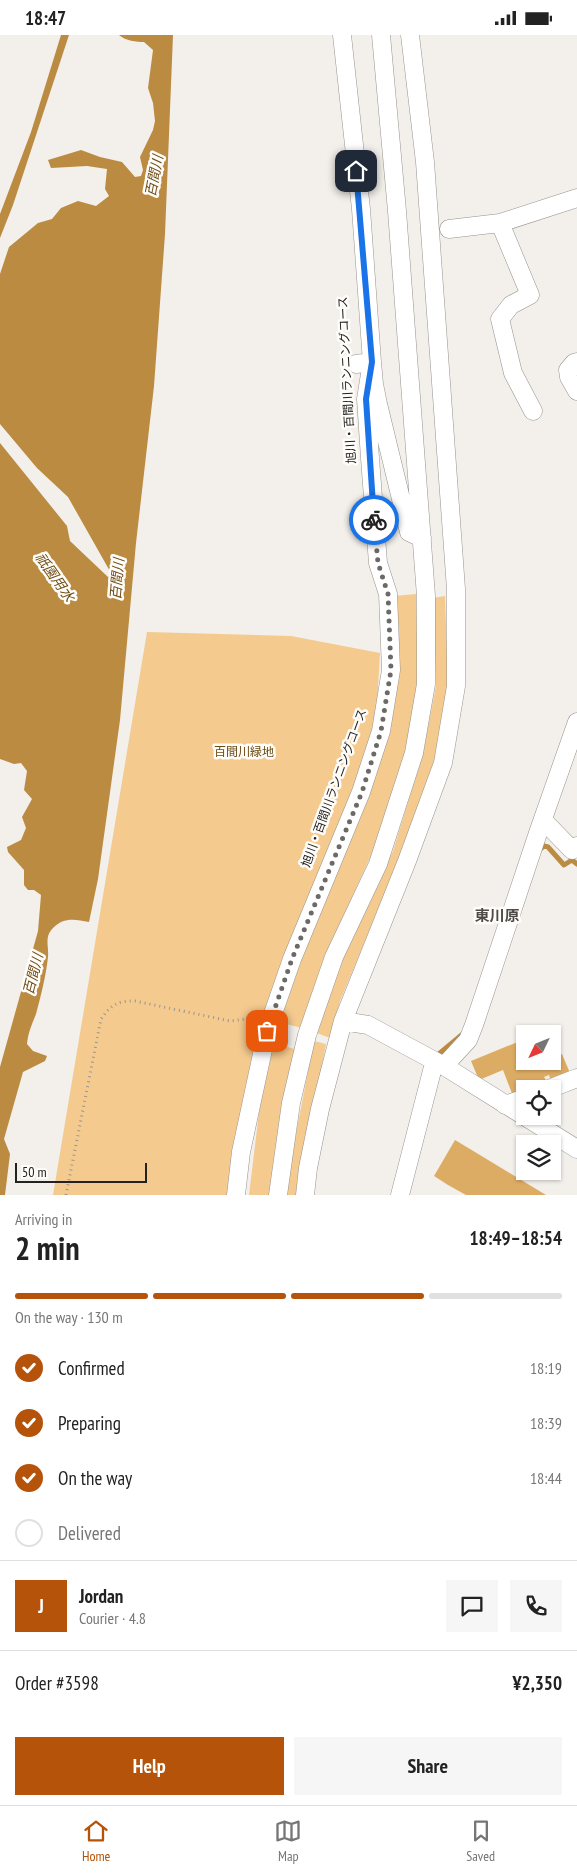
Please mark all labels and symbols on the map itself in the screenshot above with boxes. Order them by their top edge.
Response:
pin [335,150,377,192]
water label: 百間川 [141,152,167,198]
street label: 旭川・百間川ランニングコース [335,296,358,464]
courier [349,495,399,545]
water label: 祇園用水 [32,549,80,607]
water label: 百間川 [106,555,128,601]
street label: 旭川・百間川ランニングコース [298,707,369,869]
park label: 百間川緑地 [214,744,274,759]
district label: 東川原 [474,906,520,925]
water label: 百間川 [19,950,47,997]
pin [246,1010,288,1052]
north arrow [516,1025,561,1070]
scale bar [15,1160,148,1183]

